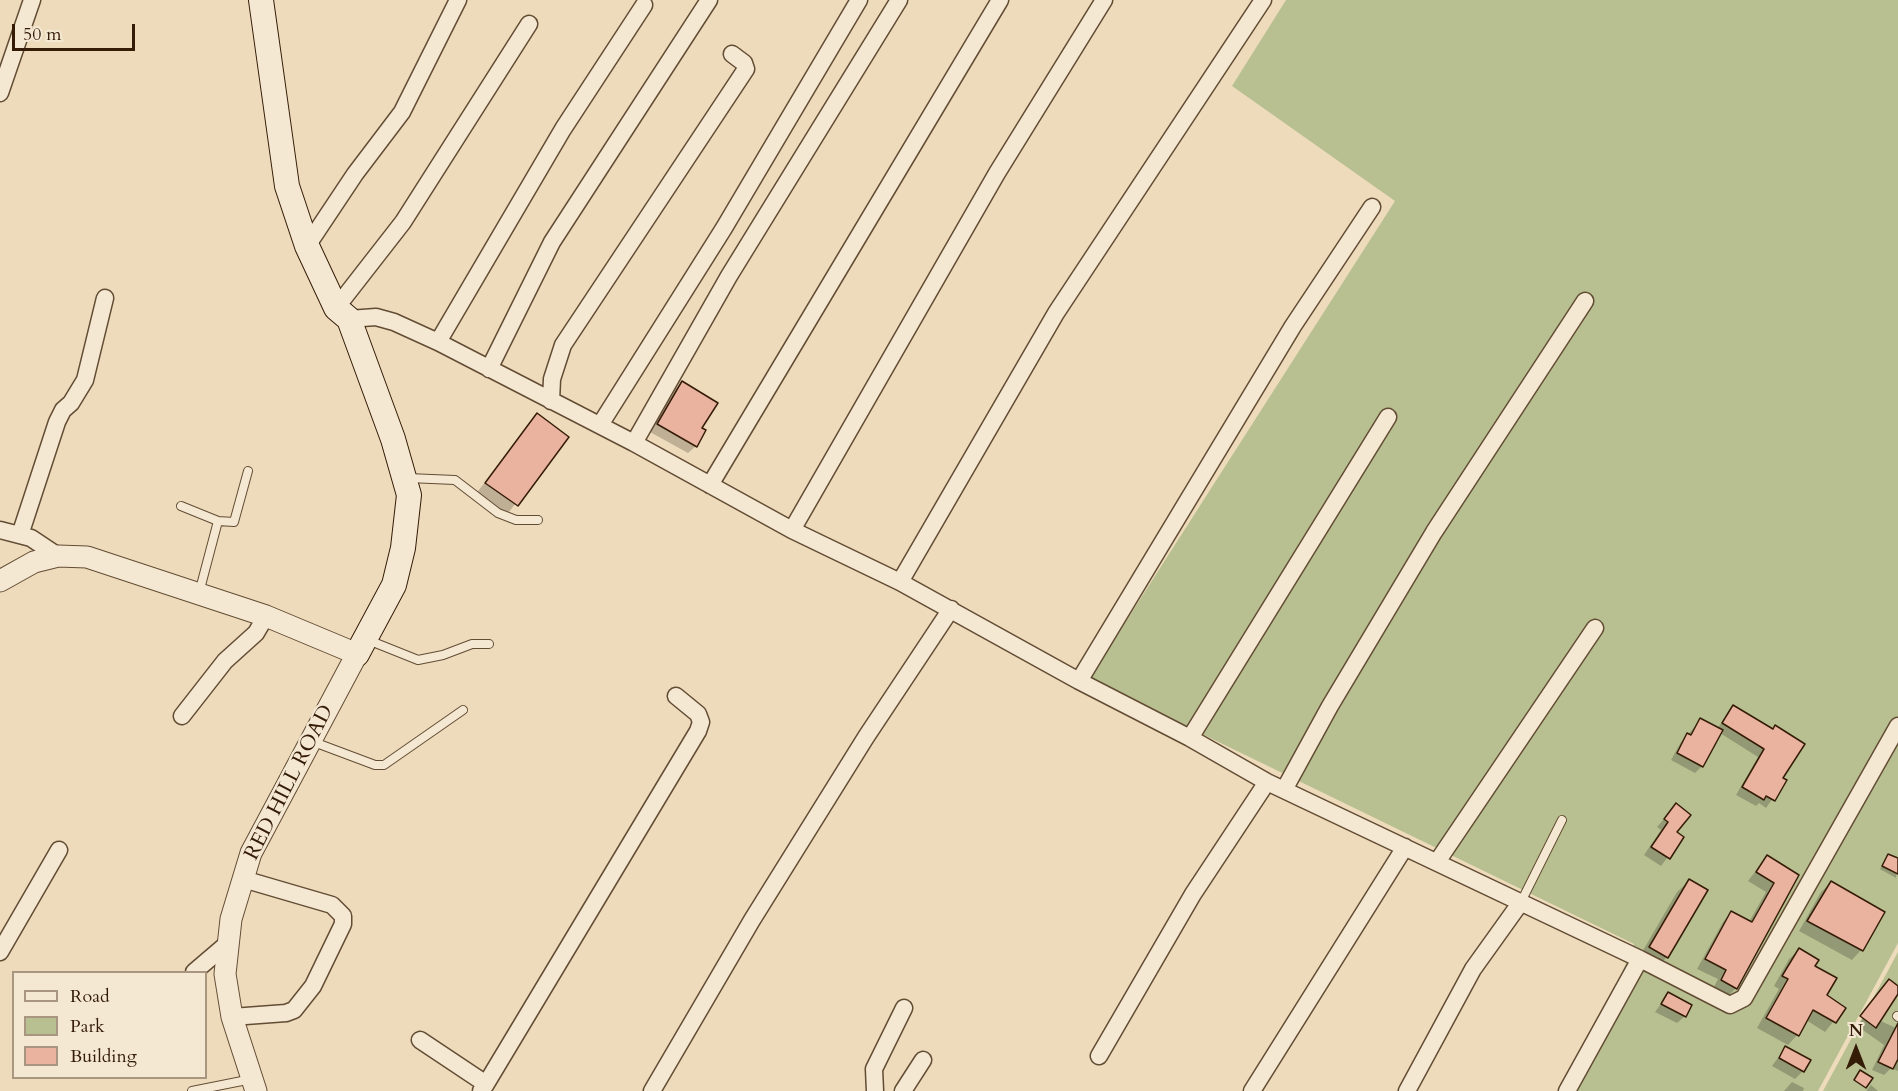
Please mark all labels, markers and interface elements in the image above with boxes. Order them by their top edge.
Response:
scale bar [15,12,138,50]
text: 50 m [23,22,62,47]
street label: RED HILL ROAD [240,701,340,865]
legend [12,971,207,1079]
text: Road [70,984,110,1009]
text: Park [70,1014,105,1039]
north arrow [1826,1019,1886,1079]
text: N [1849,1020,1863,1042]
text: Building [70,1044,137,1069]

